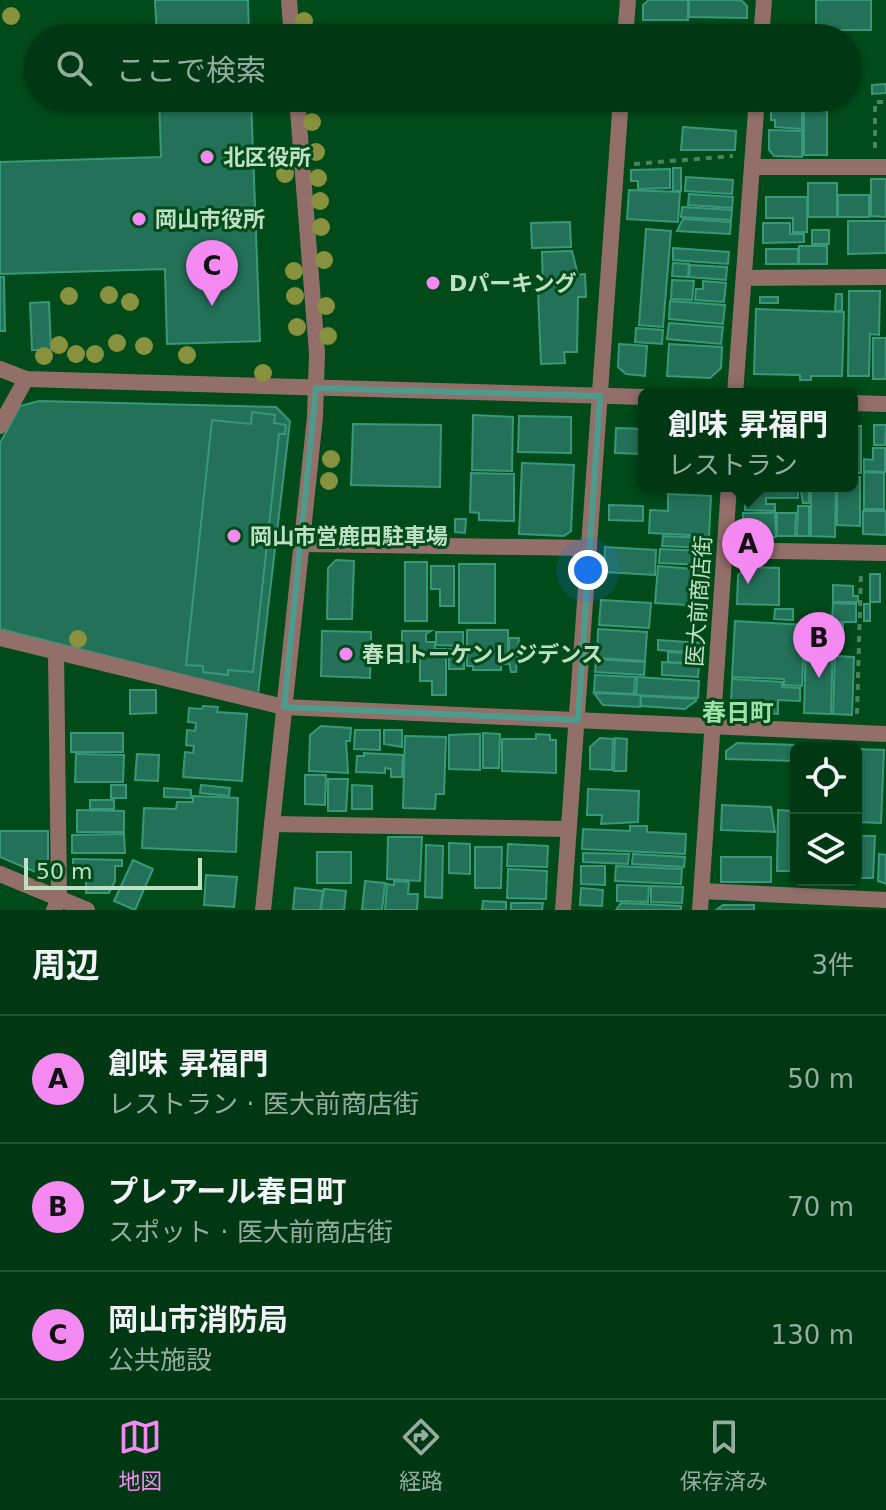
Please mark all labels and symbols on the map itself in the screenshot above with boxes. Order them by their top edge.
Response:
place label: 北区役所 [223,145,311,170]
marker: 北区役所 [198,148,216,166]
place label: 岡山市役所 [155,207,265,232]
marker: 岡山市役所 [130,210,148,228]
pin: C [186,240,238,306]
place label: Dパーキング [449,271,577,296]
marker: Dパーキング [424,274,442,292]
pin: A [722,518,774,584]
place label: 岡山市営鹿田駐車場 [250,524,448,549]
marker: 岡山市営鹿田駐車場 [225,527,243,545]
street label: 医大前商店街 [682,534,716,668]
your location [568,550,608,590]
pin: B [793,612,845,678]
place label: 春日トーケンレジデンス [362,642,603,667]
marker: 春日トーケンレジデンス [337,645,355,663]
district label: 春日町 [702,699,774,727]
scale bar [24,854,202,890]

